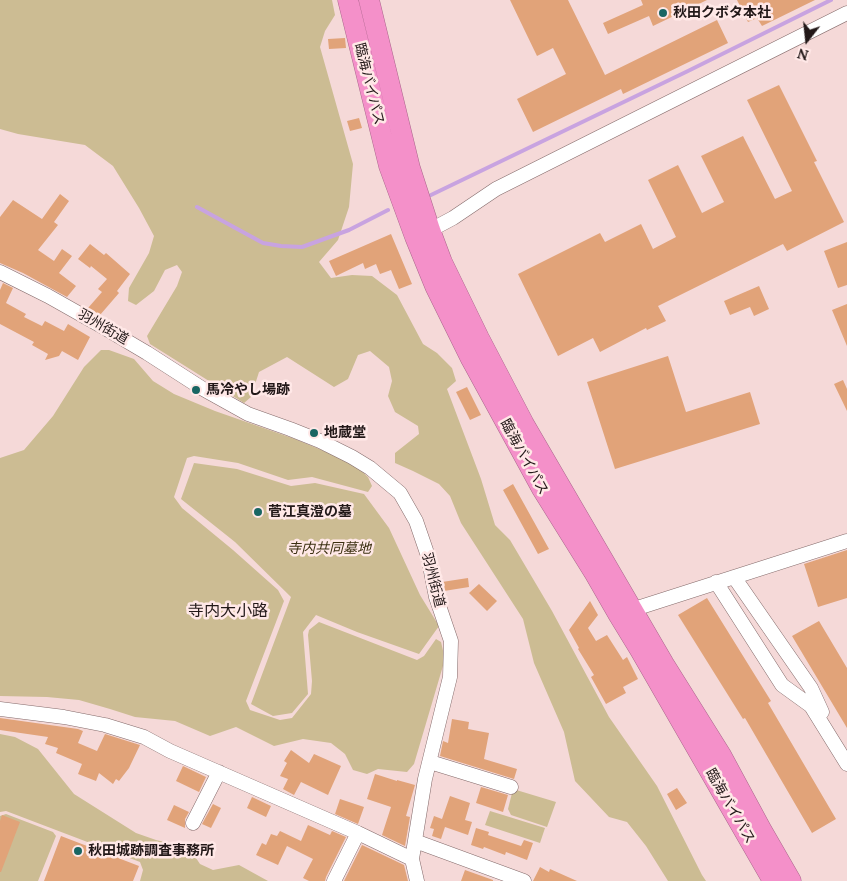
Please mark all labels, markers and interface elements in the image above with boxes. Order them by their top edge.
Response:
place label: 秋田クボタ本社 [673,5,771,21]
marker: 秋田クボタ本社 [657,7,669,19]
north arrow [782,15,832,65]
street label: 臨海バイパス [351,41,387,127]
text: N [795,44,811,65]
street label: 羽州街道 [75,306,131,348]
place label: 馬冷やし場跡 [206,382,290,398]
marker: 馬冷やし場跡 [190,384,202,396]
street label: 臨海バイパス [496,416,552,498]
place label: 地蔵堂 [324,425,366,441]
marker: 地蔵堂 [308,427,320,439]
place label: 菅江真澄の墓 [268,504,352,520]
marker: 菅江真澄の墓 [252,506,264,518]
park label: 寺内共同墓地 [287,541,371,557]
street label: 羽州街道 [418,551,448,609]
district label: 寺内大小路 [188,601,268,621]
street label: 臨海バイパス [702,765,758,847]
place label: 秋田城跡調査事務所 [88,843,214,859]
marker: 秋田城跡調査事務所 [72,845,84,857]

